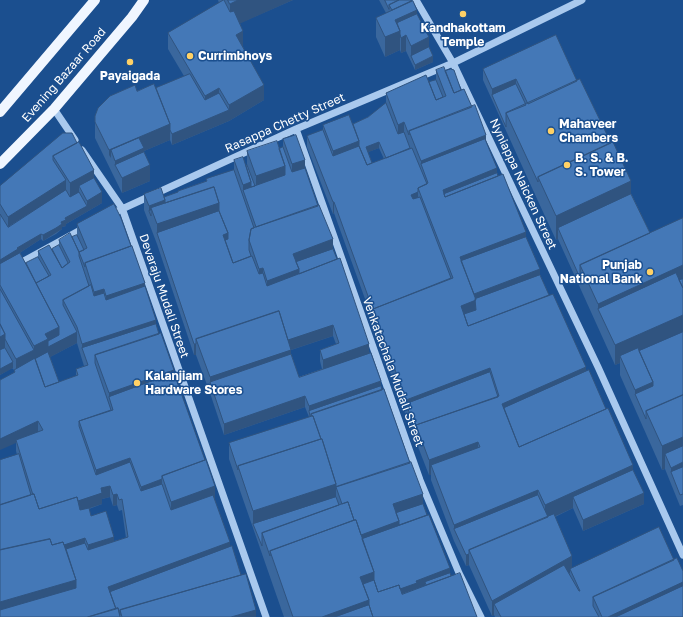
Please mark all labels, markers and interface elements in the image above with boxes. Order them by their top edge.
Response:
marker: Kandhakottam Temple [458,9,468,19]
place label: Kandhakottam Temple [420,21,506,49]
street label: Evening Bazaar Road [19,25,109,125]
place label: Currimbhoys [198,49,272,63]
marker: Currimbhoys [185,51,195,61]
marker: Payaigada [125,57,135,67]
place label: Payaigada [100,69,160,83]
street label: Rasappa Chetty Street [223,90,347,156]
street label: Nyniappa Naicken Street [486,116,560,252]
place label: Mahaveer Chambers [559,117,618,145]
marker: Mahaveer Chambers [546,126,556,136]
place label: B. S. & B. S. Tower [575,151,629,179]
marker: B. S. & B. S. Tower [562,160,572,170]
street label: Devaraju Mudali Street [136,232,192,360]
place label: Punjab National Bank [560,258,642,286]
marker: Punjab National Bank [645,267,655,277]
street label: Venkatachala Mudali Street [359,295,427,449]
place label: Kalanjiam Hardware Stores [145,369,242,397]
marker: Kalanjiam Hardware Stores [132,378,142,388]

